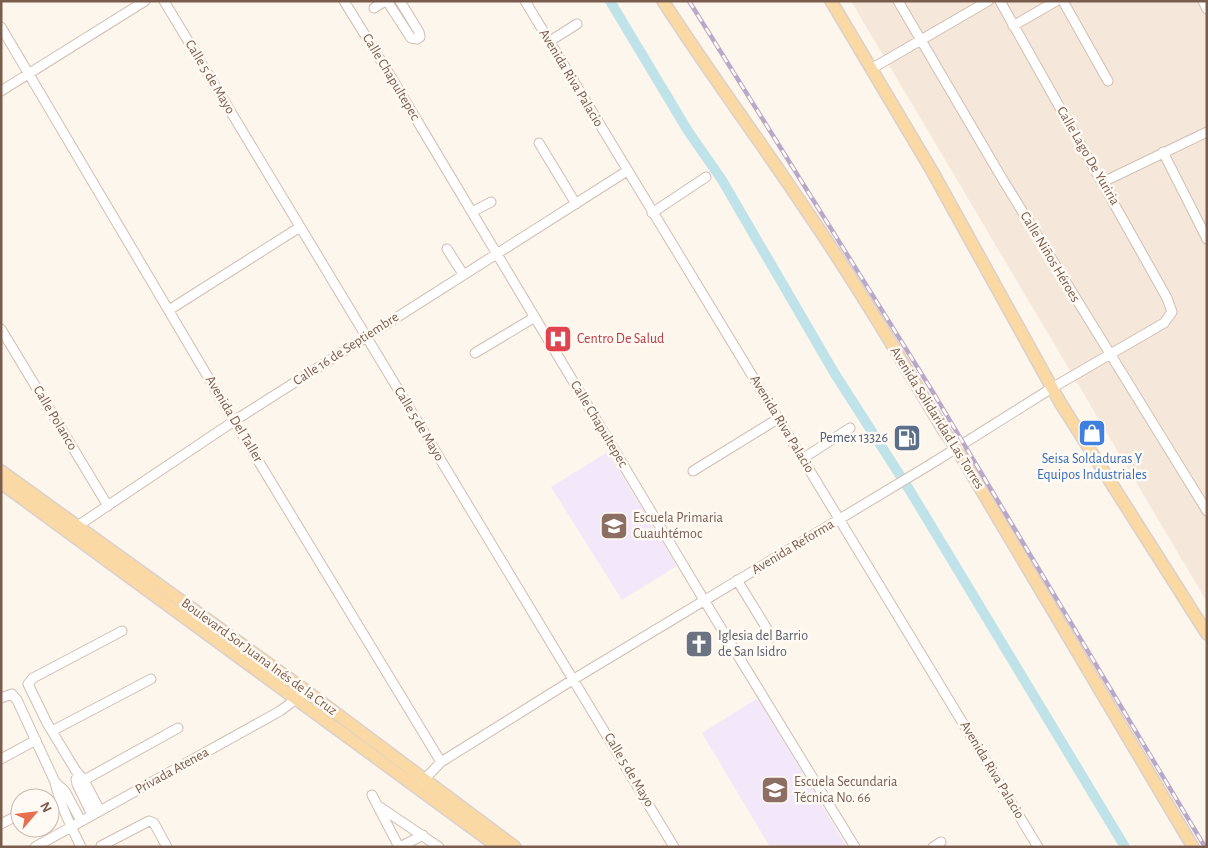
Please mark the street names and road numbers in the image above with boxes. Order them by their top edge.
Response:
street label: Avenida Riva Palacio [536,27,606,129]
street label: Calle Chapultepec [360,31,423,123]
street label: Calle 5 de Mayo [183,38,238,116]
street label: Calle Lago De Yuriria [1054,104,1122,208]
street label: Calle Niños Héroes [1018,209,1082,305]
street label: Calle 16 de Septiembre [291,310,401,388]
street label: Avenida Solidaridad Las Torres [887,345,987,491]
street label: Avenida Del Taller [203,373,266,465]
street label: Avenida Riva Palacio [747,373,817,475]
street label: Calle Chapultepec [568,378,631,470]
street label: Calle Polanco [30,383,80,453]
street label: Calle 5 de Mayo [392,385,447,463]
street label: Avenida Reforma [749,517,837,577]
street label: Boulevard Sor Juana Inés de la Cruz [179,596,340,718]
street label: Avenida Riva Palacio [957,719,1027,821]
street label: Calle 5 de Mayo [602,731,657,809]
street label: Privada Atenea [133,745,212,797]

